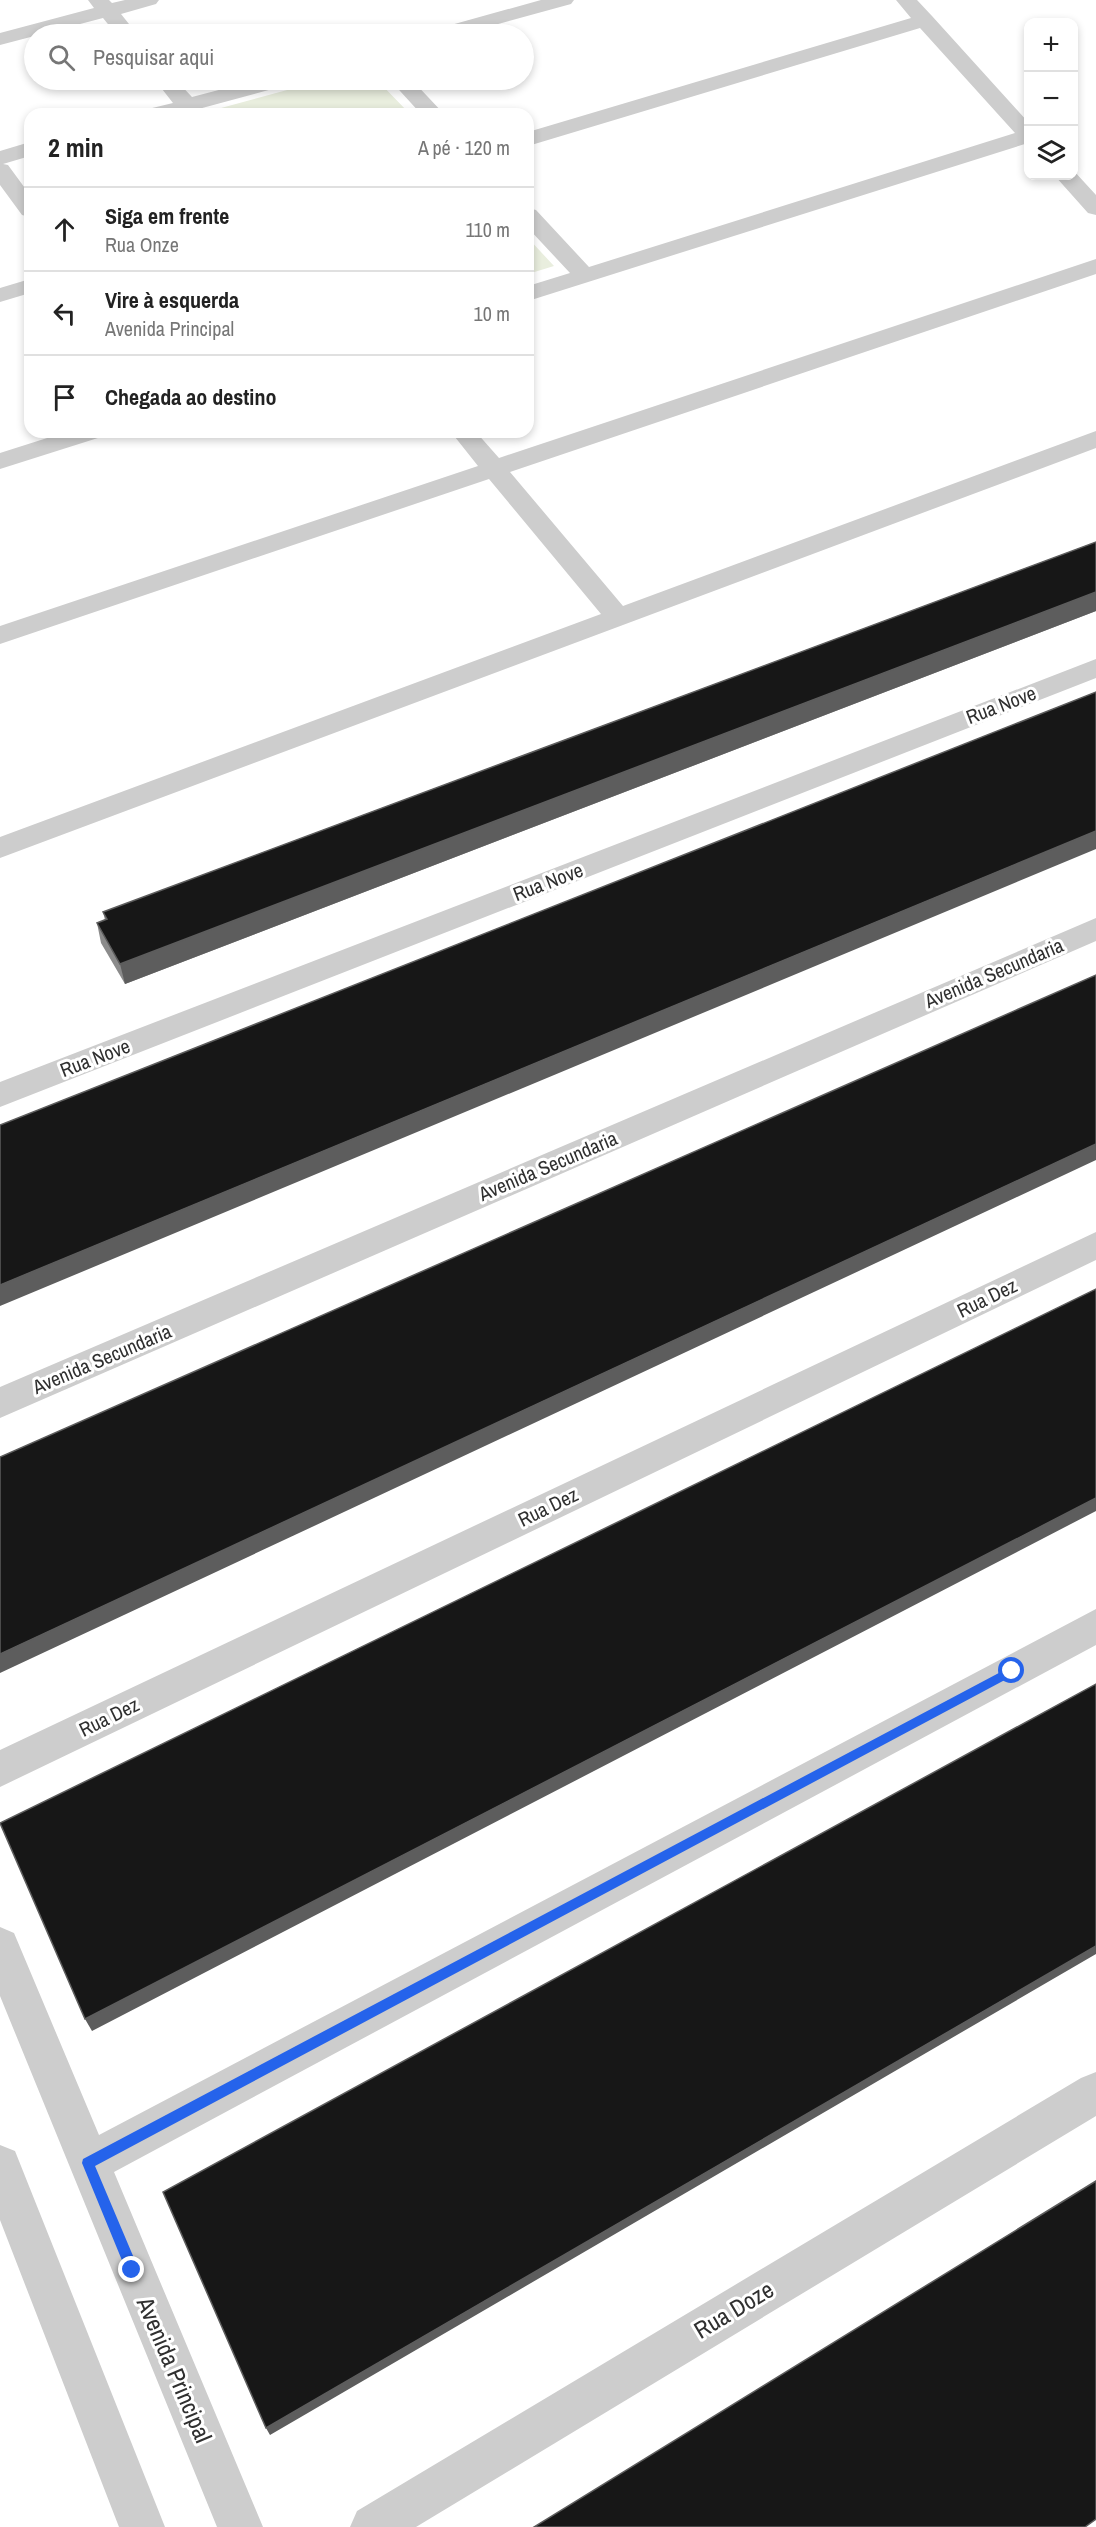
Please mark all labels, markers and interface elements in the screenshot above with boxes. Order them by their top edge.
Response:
map controls [1024,18,1078,180]
button: + [1024,18,1078,72]
search box [24,24,534,90]
icon: search [45,41,78,74]
text: Pesquisar aqui [93,42,214,72]
button: − [1024,72,1078,126]
button: layers [1024,126,1078,180]
text: 2 min [48,130,104,165]
text: A pé · 120 m [418,134,510,161]
text: Siga em frente [105,201,229,231]
icon: ahead [48,213,81,246]
text: 110 m [466,216,510,243]
text: Rua Onze [105,231,179,258]
text: Vire à esquerda [105,285,239,315]
icon: left [48,297,81,330]
text: 10 m [474,300,510,327]
text: Avenida Principal [105,315,234,342]
icon: arrive [48,381,81,414]
text: Chegada ao destino [105,382,276,412]
street label: Rua Nove [962,679,1040,730]
street label: Rua Nove [509,856,587,907]
street label: Avenida Secundaria [919,931,1067,1014]
street label: Rua Nove [56,1032,134,1083]
street label: Avenida Secundaria [473,1124,621,1207]
street label: Rua Dez [952,1271,1021,1324]
street label: Avenida Secundaria [27,1317,175,1400]
street label: Rua Dez [513,1480,582,1533]
route start [998,1657,1024,1683]
street label: Rua Dez [74,1690,143,1743]
route end [118,2256,144,2282]
street label: Rua Doze [688,2273,779,2345]
street label: Avenida Principal [130,2291,220,2447]

